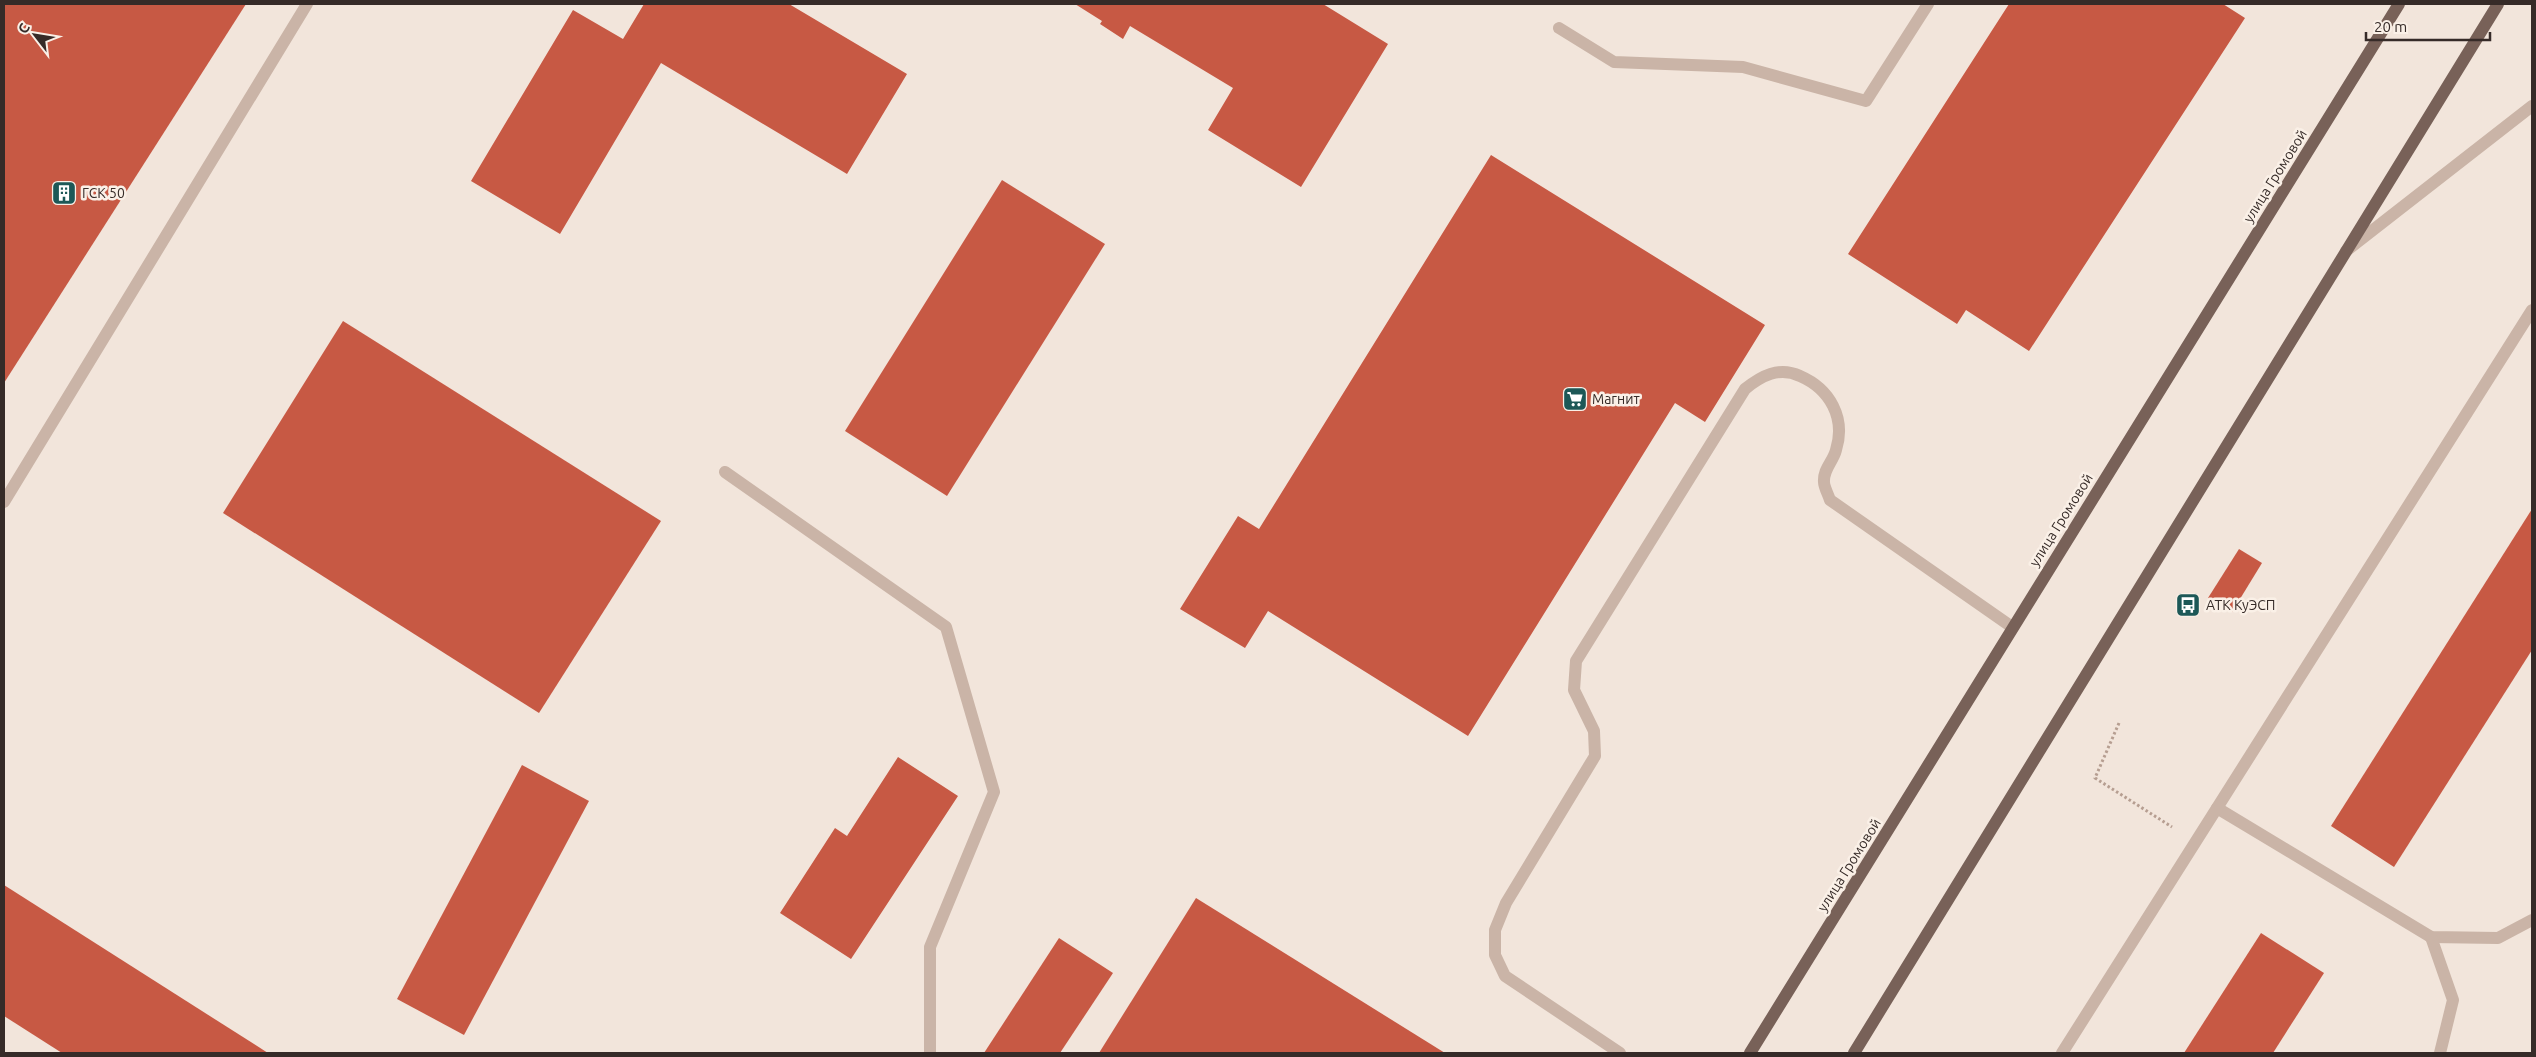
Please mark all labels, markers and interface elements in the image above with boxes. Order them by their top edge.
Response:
north arrow [10,10,60,60]
scale bar [2366,10,2490,42]
text: 20 m [2374,18,2407,35]
text: С [15,20,33,36]
street label: улица Громовой [2240,127,2310,225]
building icon: ГСК 50 [51,180,77,206]
place label: ГСК 50 [82,185,125,201]
supermarket icon: Магнит [1562,386,1588,412]
place label: Магнит [1592,391,1640,407]
street label: улица Громовой [2026,471,2096,569]
bus stop icon: АТК КуЭСП [2175,592,2201,618]
place label: АТК КуЭСП [2206,597,2276,613]
street label: улица Громовой [1814,816,1884,914]

